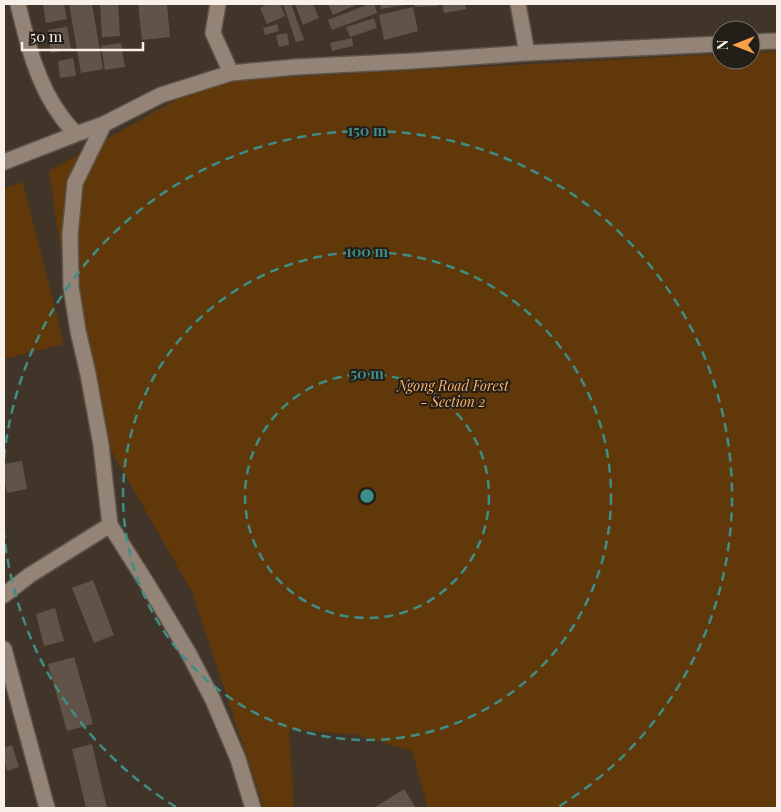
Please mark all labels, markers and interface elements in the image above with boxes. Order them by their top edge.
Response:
scale bar [22,20,144,52]
north arrow [711,20,761,70]
text: 50 m [30,26,63,46]
text: N [713,40,732,50]
text: 150 m [347,120,387,140]
text: 100 m [346,241,389,261]
text: 50 m [350,363,384,383]
park label: Ngong Road Forest - Section 2 [395,376,510,411]
centre of rings [358,487,376,505]

